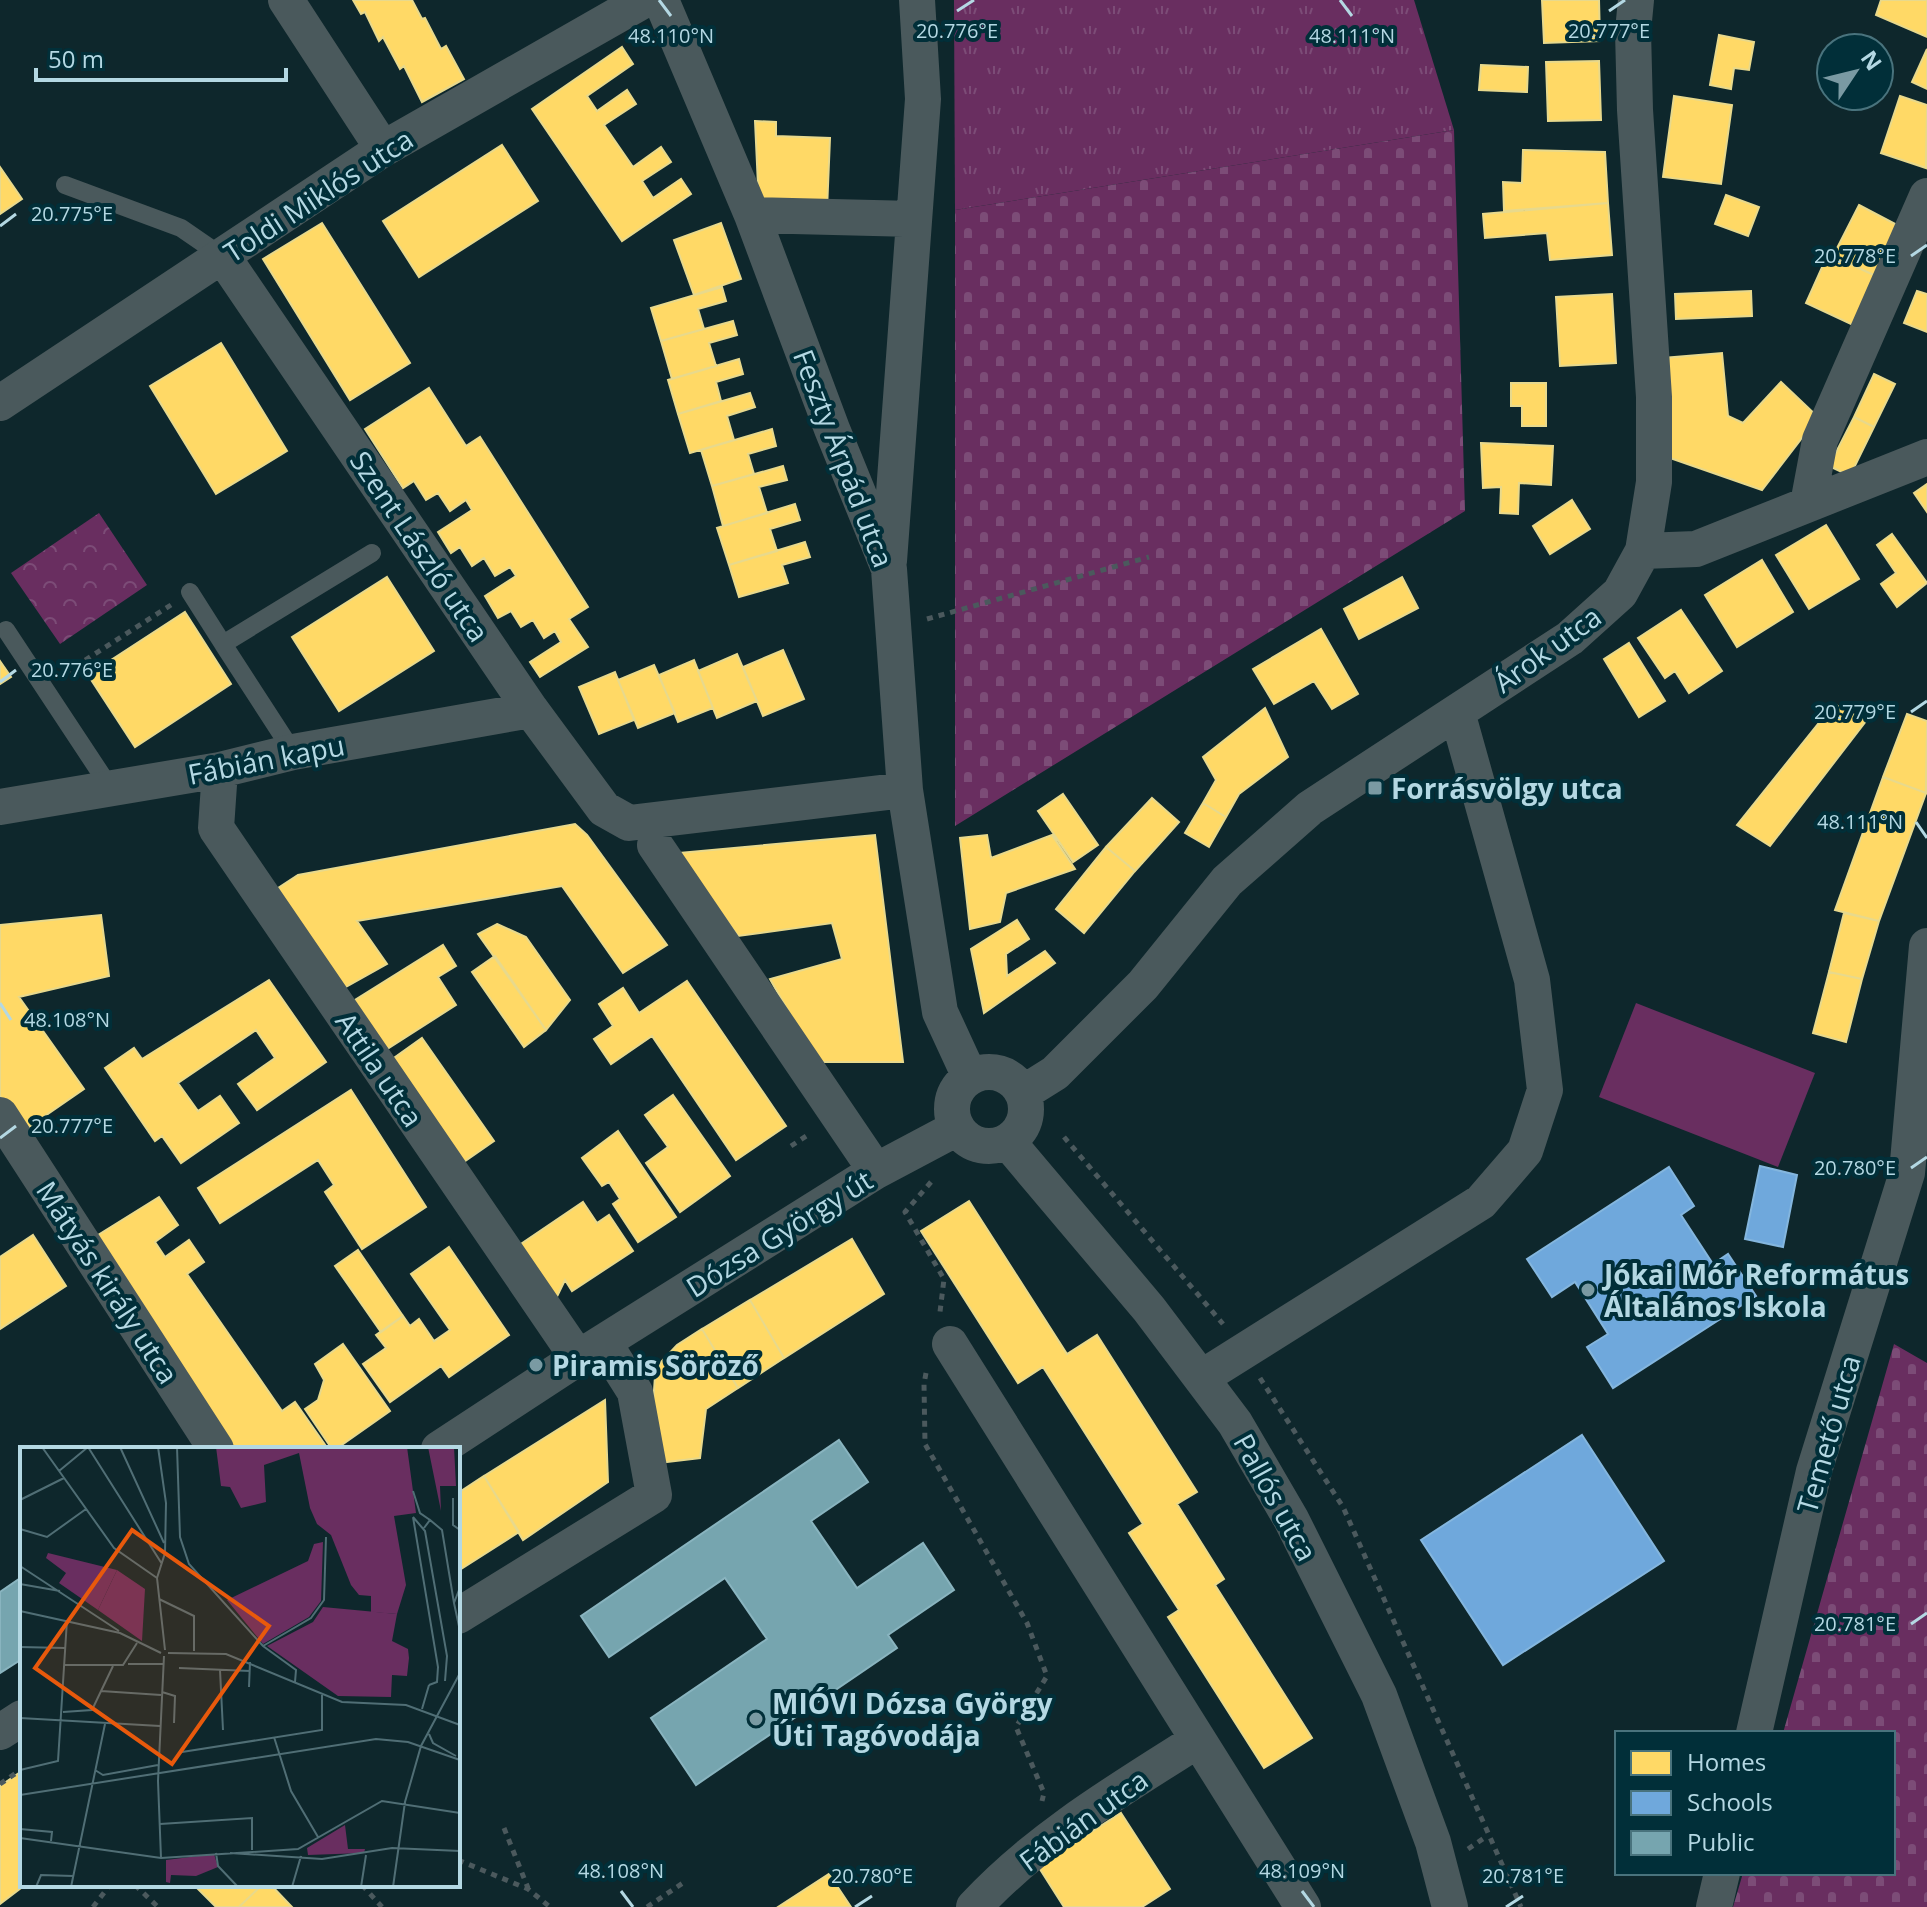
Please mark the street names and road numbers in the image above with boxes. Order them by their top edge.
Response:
street label: Toldi Miklós utca [216,120,420,270]
street label: Feszty Árpád utca [785,344,903,572]
street label: Szent László utca [342,443,498,649]
street label: Árok utca [1486,597,1608,701]
street label: Fábián kapu [184,725,348,793]
street label: Attila utca [328,1004,432,1134]
street label: Dózsa György út [679,1160,879,1305]
street label: Mátyás király utca [28,1173,188,1391]
street label: Temető utca [1787,1350,1869,1518]
street label: Pallós utca [1225,1427,1327,1567]
street label: Fábián utca [1011,1760,1155,1880]

